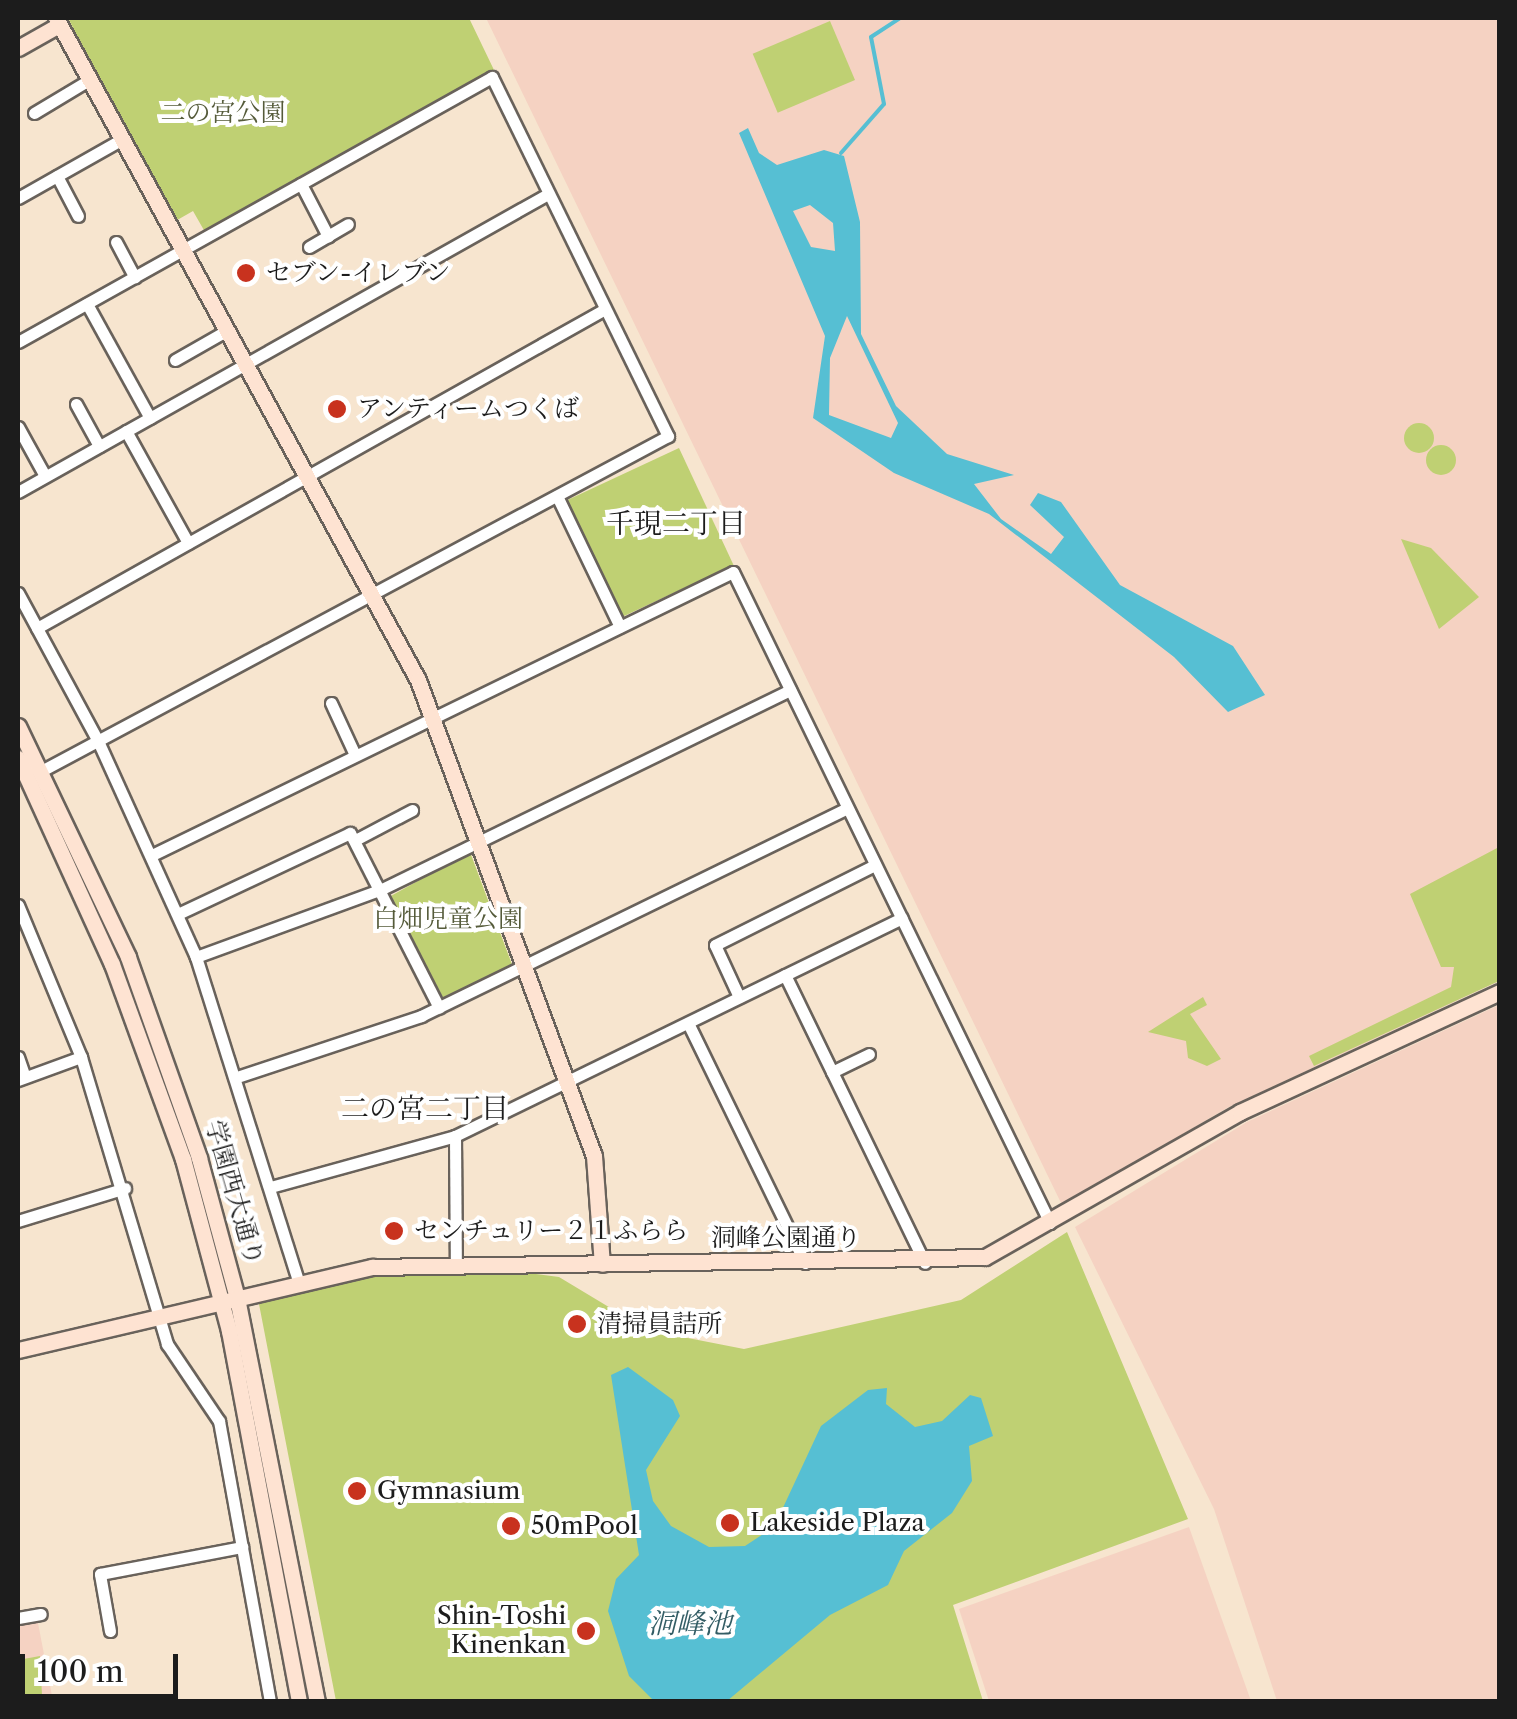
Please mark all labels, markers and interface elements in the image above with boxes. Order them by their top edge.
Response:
park label: 二の宮公園 [161,98,285,128]
place label: セブン-イレブン [266,258,452,288]
marker: セブン-イレブン [235,262,257,284]
place label: アンティームつくば [357,394,582,424]
marker: アンティームつくば [326,398,348,420]
district label: 千現二丁目 [606,506,746,540]
park label: 白畑児童公園 [373,904,523,934]
district label: 二の宮二丁目 [341,1091,509,1125]
street label: 学園西大通り [199,1117,269,1269]
place label: センチュリー２１ふらら [414,1216,689,1246]
marker: センチュリー２１ふらら [383,1220,405,1242]
street label: 洞峰公園通り [711,1223,861,1253]
place label: 清掃員詰所 [597,1309,722,1339]
marker: 清掃員詰所 [566,1313,588,1335]
place label: Gymnasium [377,1476,520,1506]
marker: Gymnasium [346,1480,368,1502]
place label: Lakeside Plaza [750,1508,925,1538]
place label: 50mPool [531,1511,638,1541]
marker: Lakeside Plaza [719,1512,741,1534]
marker: 50mPool [500,1515,522,1537]
place label: Shin-Toshi Kinenkan [437,1602,566,1661]
water label: 洞峰池 [648,1606,732,1640]
marker: Shin-Toshi Kinenkan [575,1620,597,1642]
scale bar [25,1634,182,1696]
text: 100 m [37,1653,124,1690]

